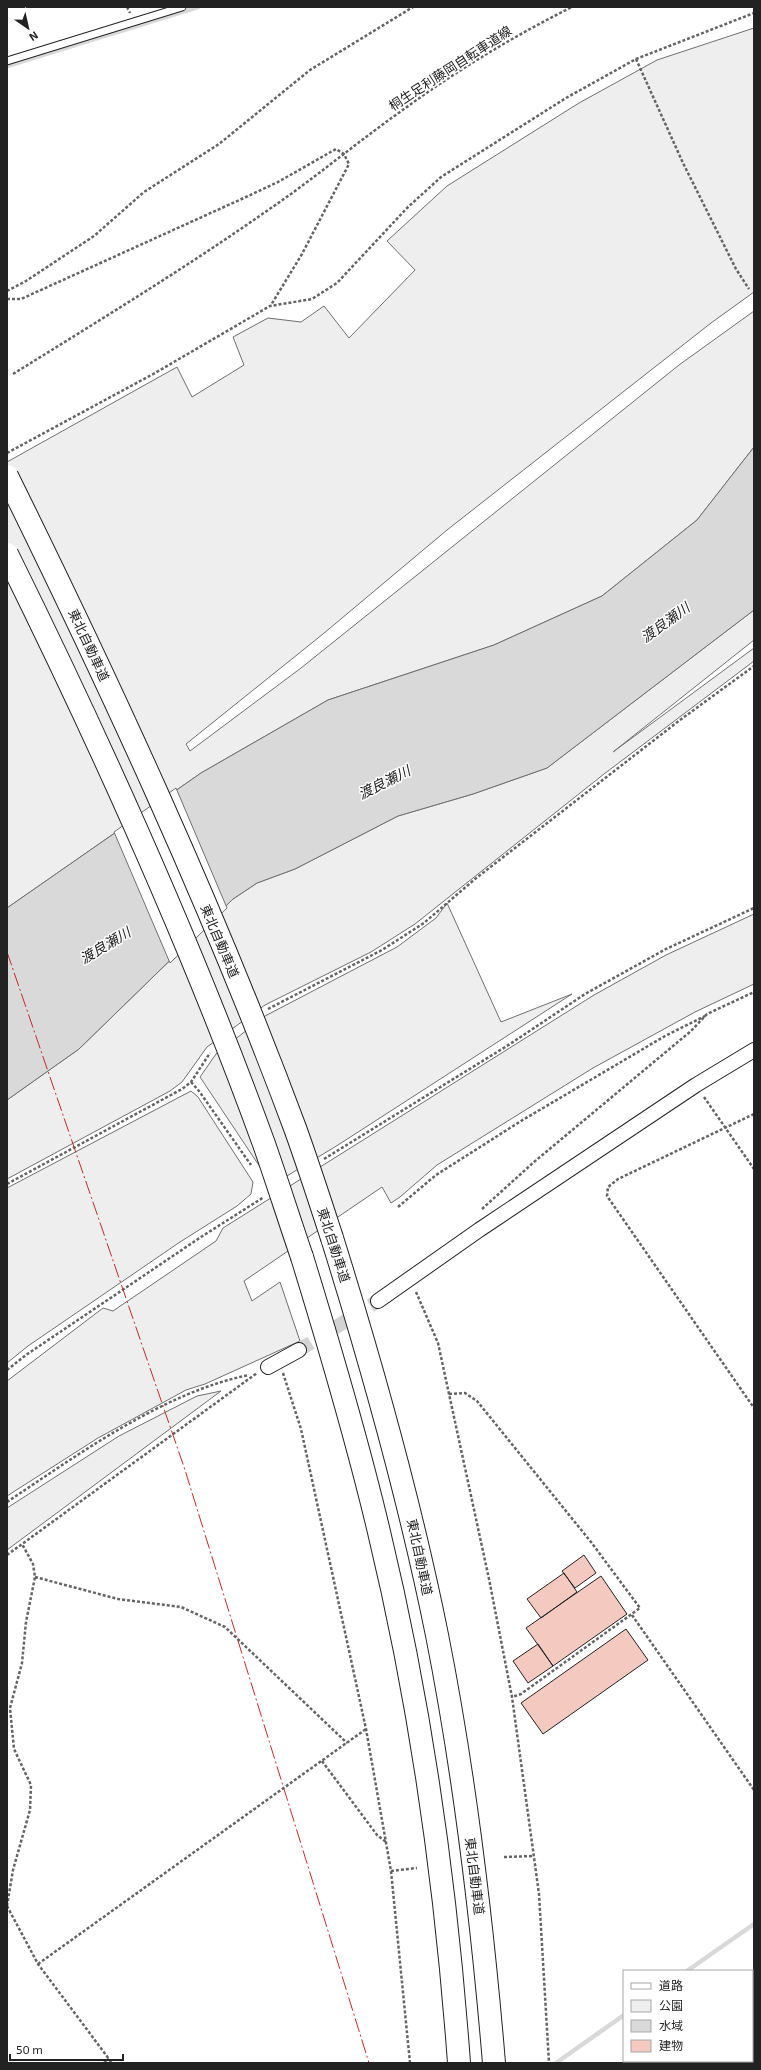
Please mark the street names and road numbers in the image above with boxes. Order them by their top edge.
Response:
street label: 桐生足利藤岡自転車道線 [386,22,514,114]
street label: 東北自動車道 [65,606,113,684]
street label: 東北自動車道 [197,902,243,980]
street label: 東北自動車道 [314,1205,354,1285]
street label: 東北自動車道 [404,1517,436,1597]
street label: 東北自動車道 [462,1836,488,1916]

